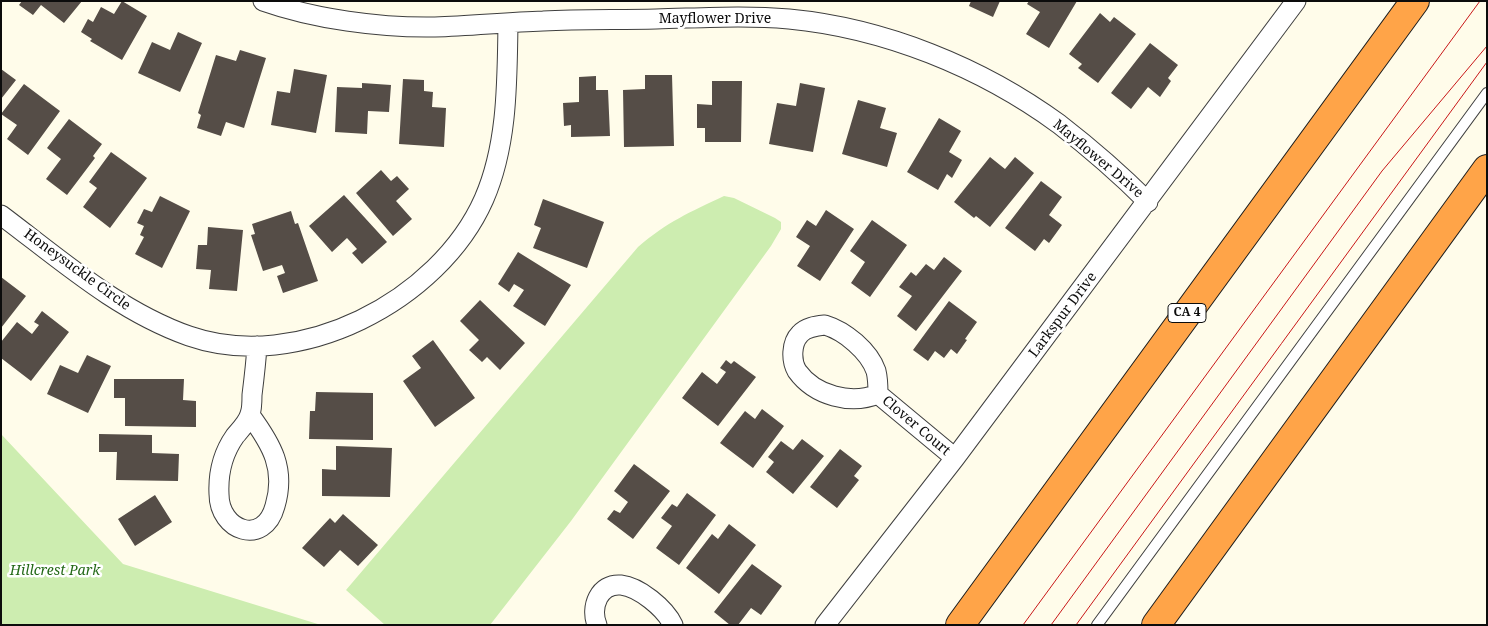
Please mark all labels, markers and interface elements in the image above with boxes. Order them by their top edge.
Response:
street label: Mayflower Drive [659,11,771,27]
street label: Mayflower Drive [1049,116,1147,202]
street label: Honeysuckle Circle [20,226,134,314]
street label: Larkspur Drive [1026,269,1100,361]
road number: CA 4 [1168,304,1206,322]
street label: Clover Court [878,393,954,459]
park label: Hillcrest Park [10,563,100,579]

